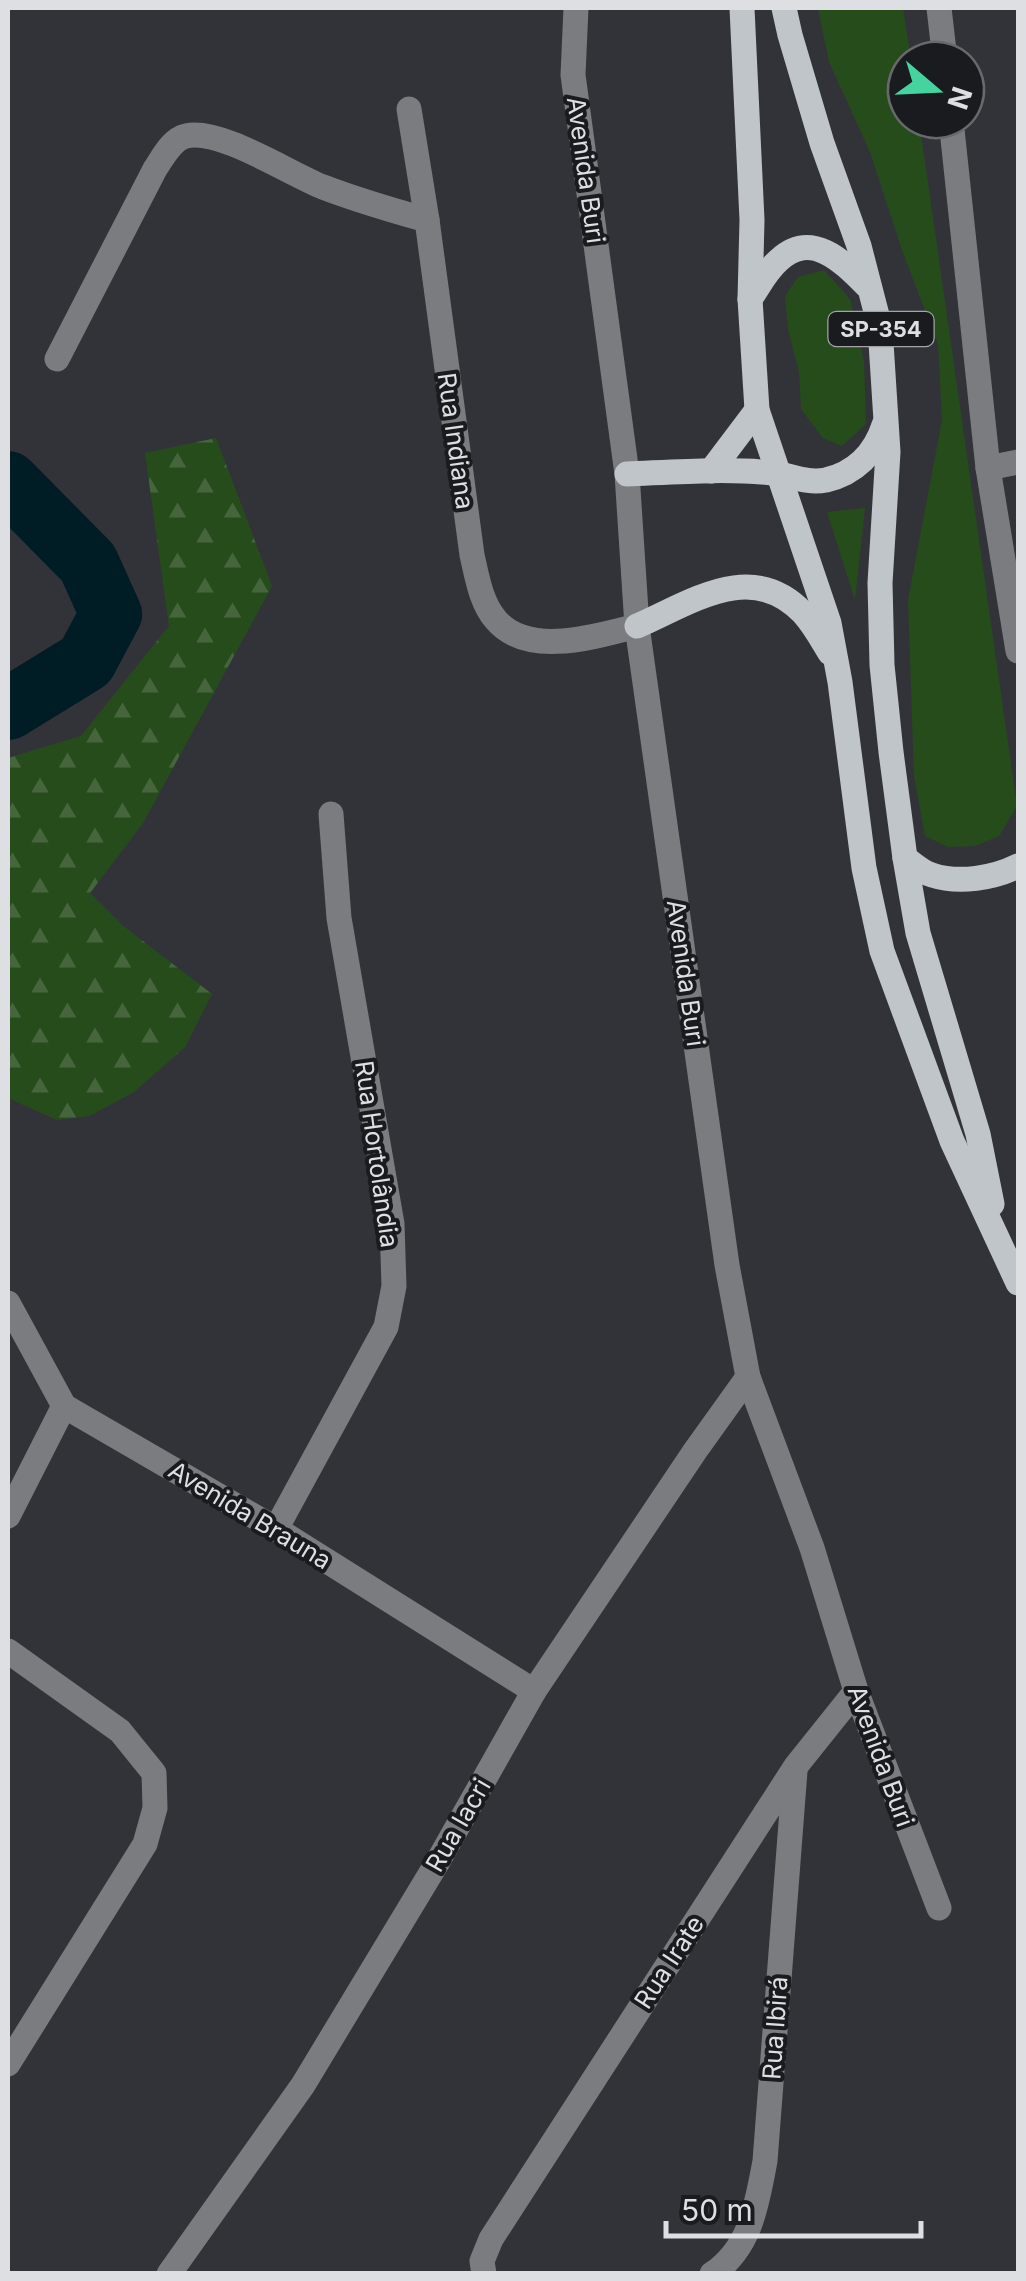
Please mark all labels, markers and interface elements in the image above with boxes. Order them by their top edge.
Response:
north arrow [886,40,986,140]
text: N [940,83,979,114]
street label: Avenida Buri [561,95,611,245]
road number: SP-354 [828,312,934,346]
street label: Rua Indiana [432,371,480,511]
street label: Avenida Buri [661,898,711,1048]
street label: Rua Hortolândia [349,1059,405,1249]
street label: Avenida Brauna [163,1455,337,1575]
street label: Avenida Buri [842,1681,920,1831]
street label: Rua Iacri [419,1773,497,1877]
street label: Rua Irate [628,1910,710,2014]
street label: Rua Ibirá [756,1975,794,2081]
scale bar [666,2176,921,2238]
text: 50 m [681,2192,753,2228]

